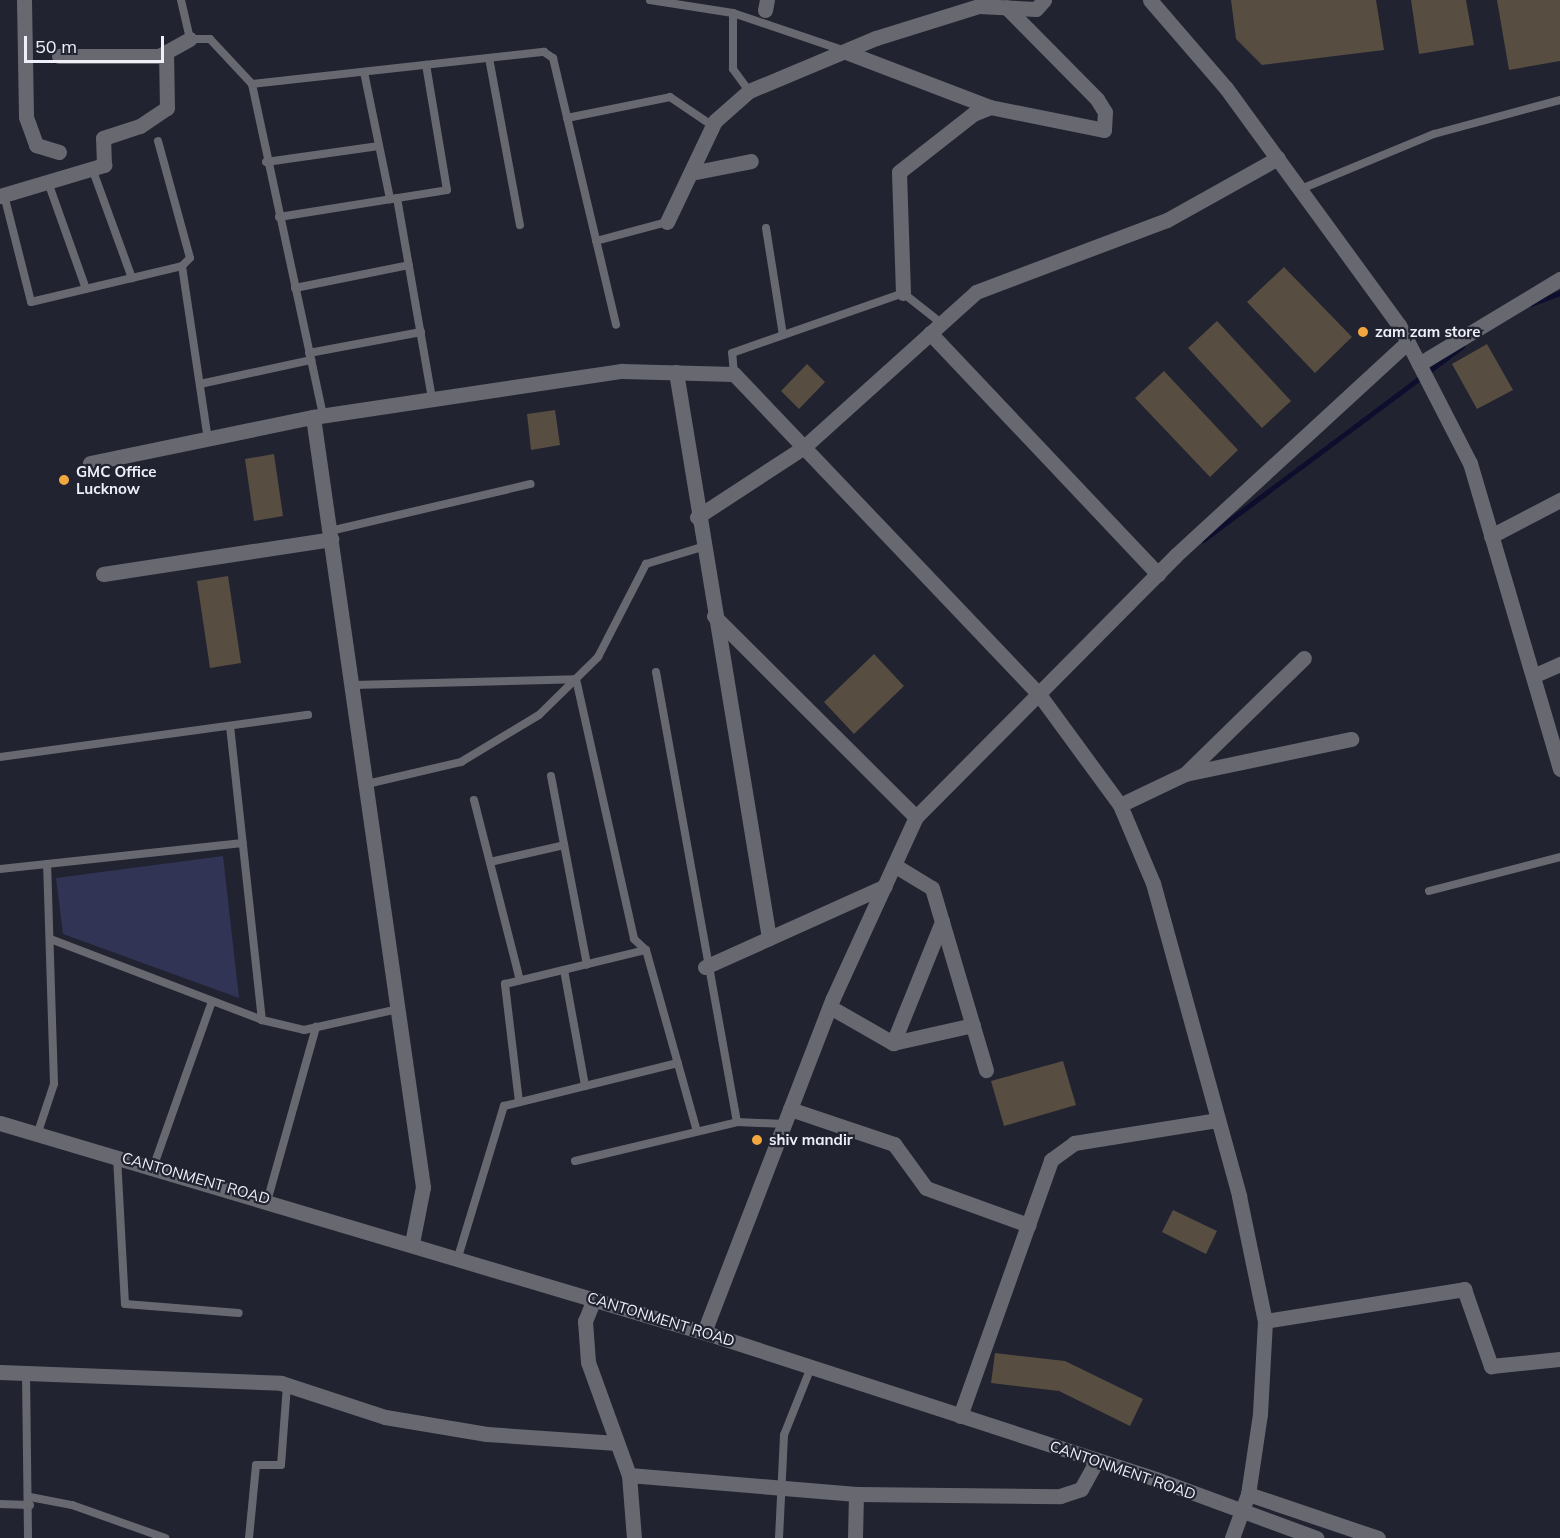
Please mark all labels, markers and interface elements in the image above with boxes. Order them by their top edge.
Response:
scale bar [27,24,166,62]
text: 50 m [35,35,77,58]
place label: zam zam store [1375,323,1480,341]
marker: zam zam store [1356,325,1370,339]
place label: GMC Office Lucknow [76,462,157,497]
marker: GMC Office Lucknow [57,473,71,487]
place label: shiv mandir [769,1131,853,1149]
marker: shiv mandir [750,1133,764,1147]
street label: CANTONMENT ROAD [120,1148,272,1208]
street label: CANTONMENT ROAD [585,1288,737,1350]
street label: CANTONMENT ROAD [1048,1437,1198,1503]

